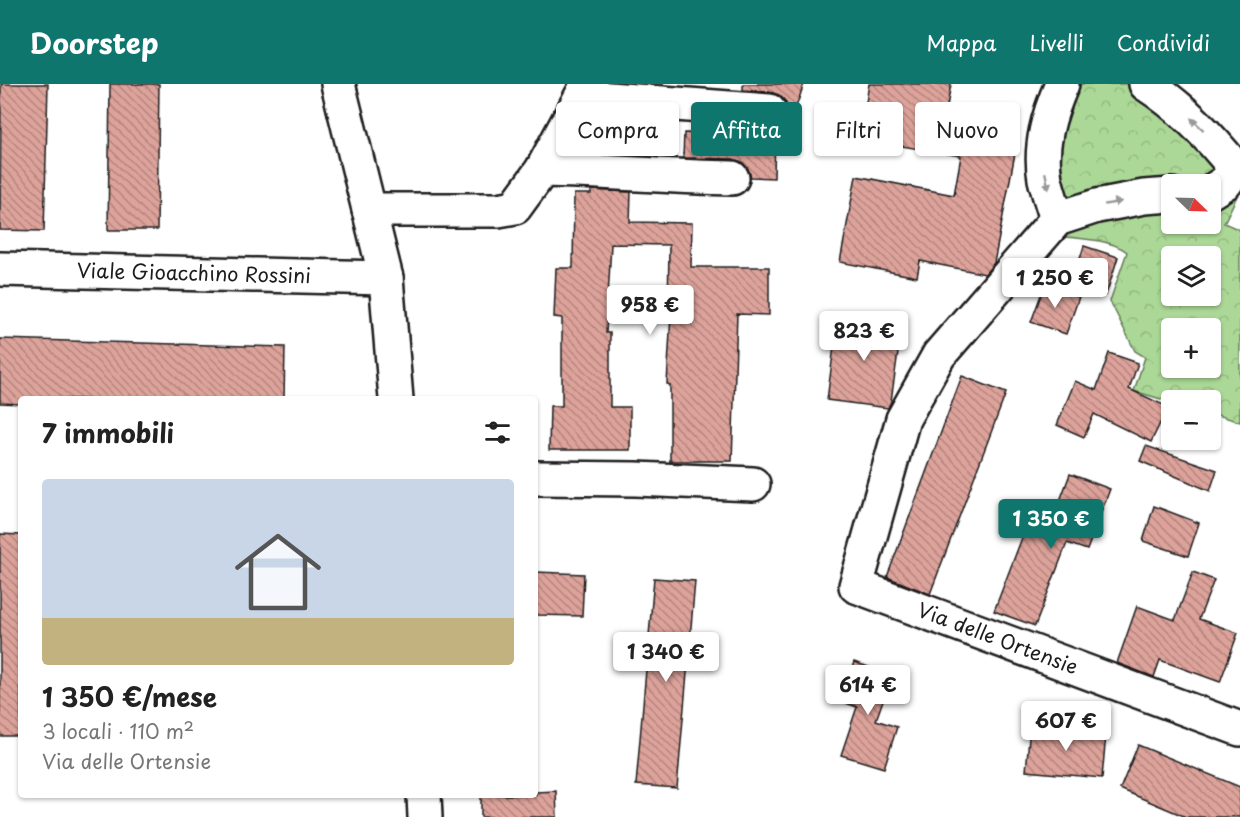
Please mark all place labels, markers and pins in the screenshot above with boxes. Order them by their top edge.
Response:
pin: 1 250 € [1000,258,1110,309]
pin: 958 € [608,285,692,336]
pin: 823 € [822,311,906,362]
pin: 1 350 € [996,499,1106,550]
pin: 1 340 € [611,632,721,683]
pin: 614 € [826,665,910,716]
pin: 607 € [1024,701,1108,752]

